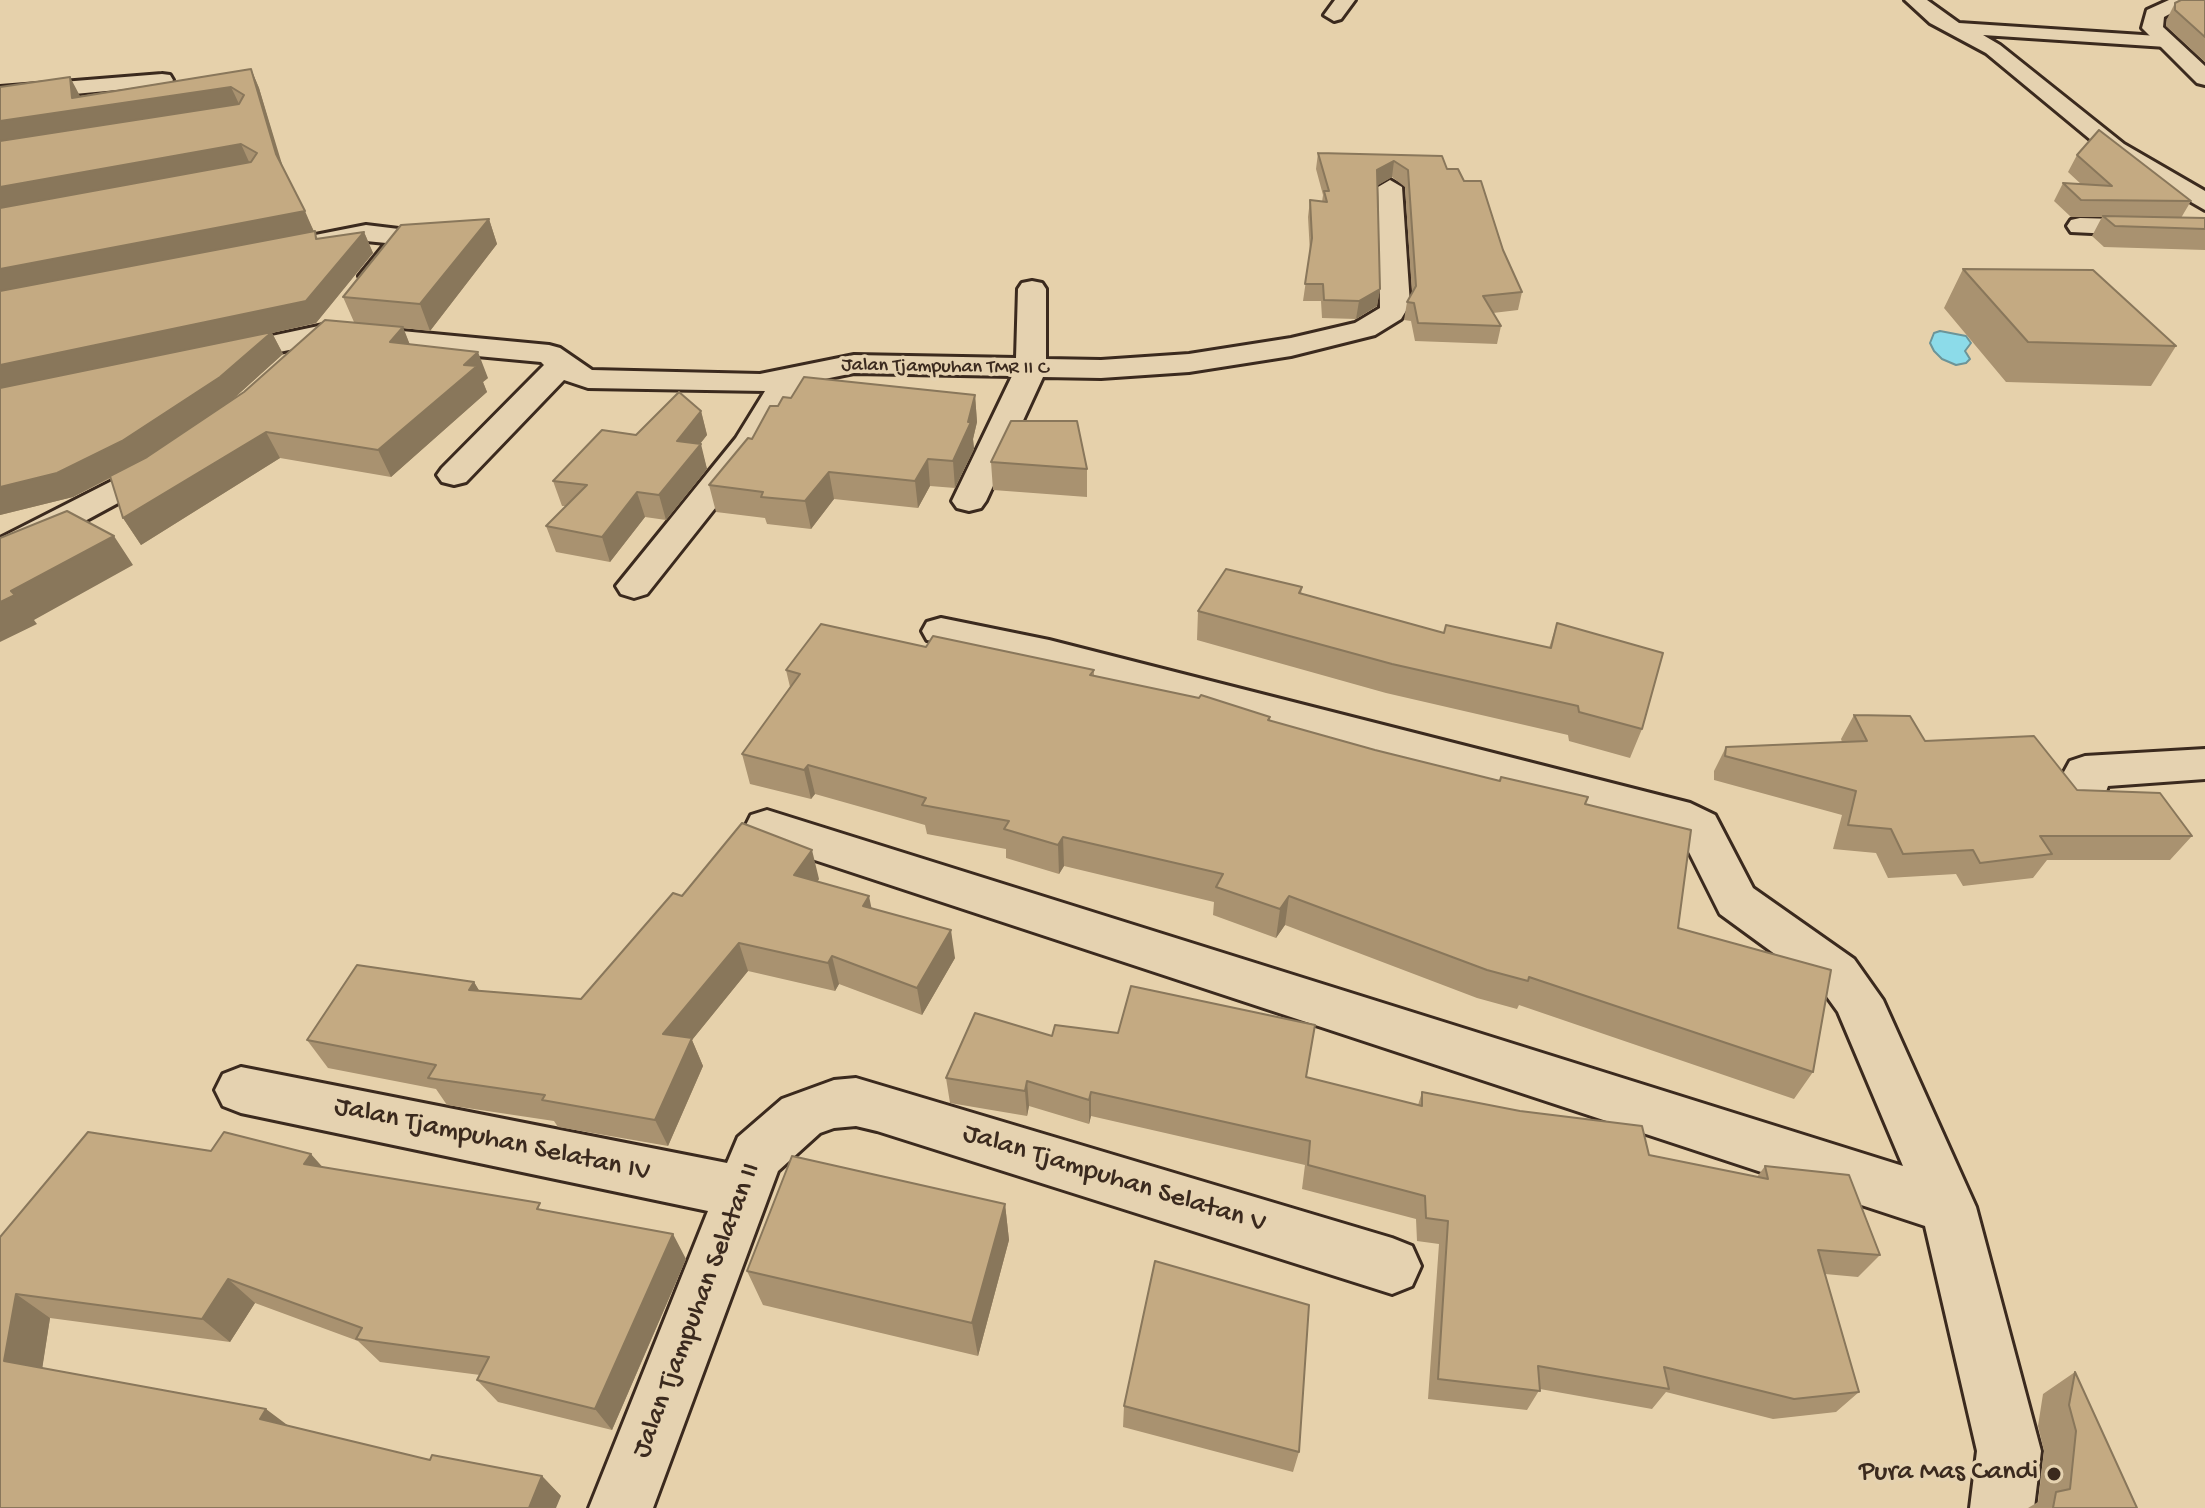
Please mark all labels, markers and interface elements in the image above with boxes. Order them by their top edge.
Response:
street label: Jalan Tjampuhan TMR II C [841,354,1049,382]
street label: Jalan Tjampuhan Selatan IV [331,1091,653,1191]
street label: Jalan Tjampuhan Selatan V [958,1118,1270,1242]
street label: Jalan Tjampuhan Selatan II [626,1159,770,1463]
place label: Pura Mas Candi [1859,1457,2038,1491]
marker: Pura Mas Candi [2045,1465,2063,1483]

